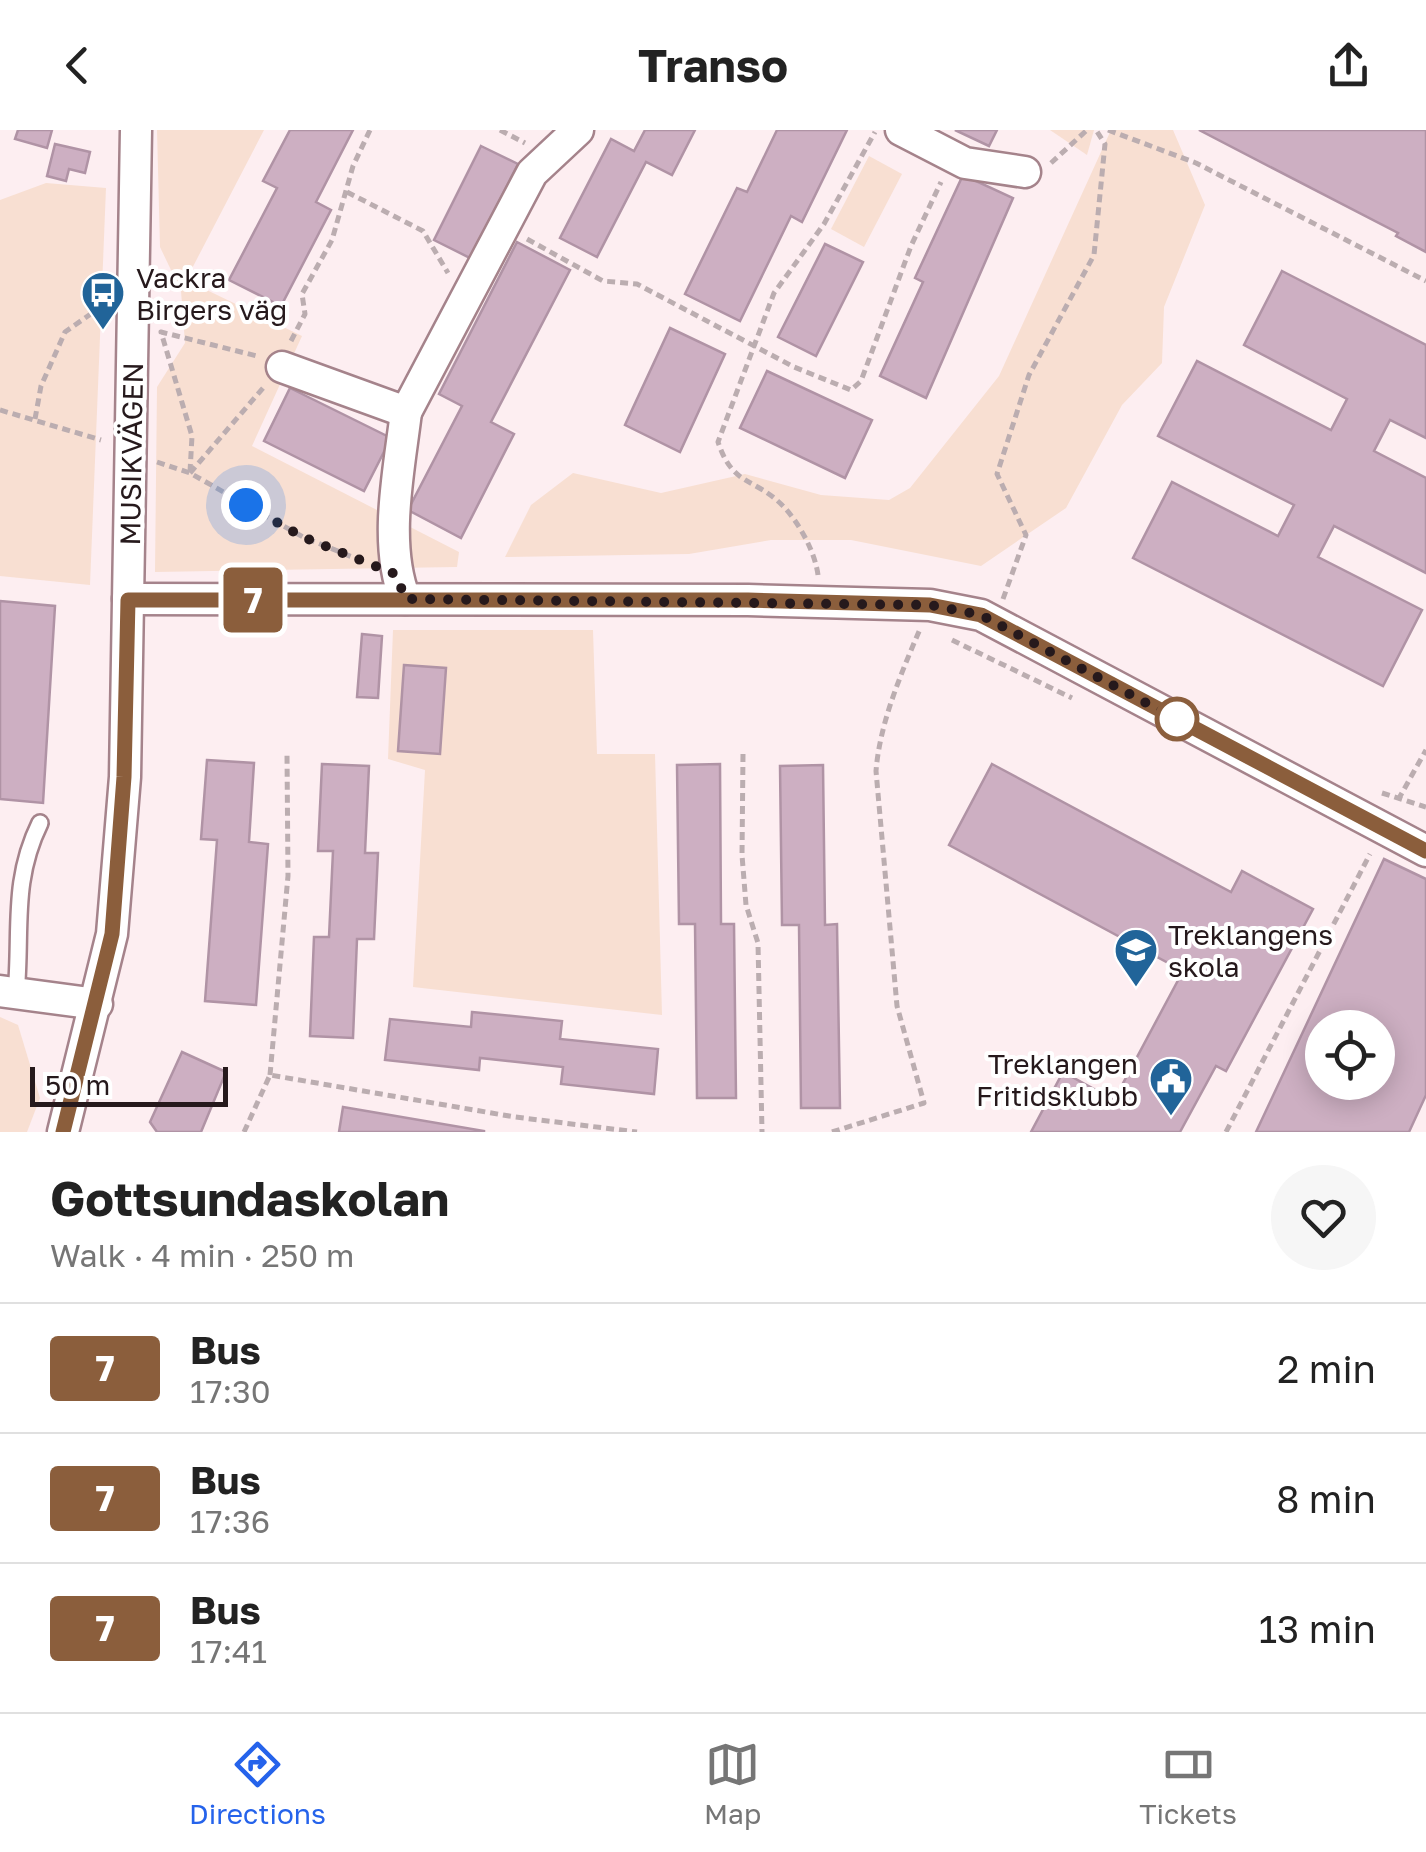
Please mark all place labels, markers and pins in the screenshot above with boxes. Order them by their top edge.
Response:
place label: Vackra Birgers väg [136,261,287,326]
bus stop icon: Vackra Birgers väg [80,270,126,331]
unlabelled marker [1156,698,1198,740]
place label: Treklangens skola [1168,918,1333,983]
school or university icon: Treklangens skola [1113,927,1159,988]
place label: Treklangen Fritidsklubb [976,1047,1138,1112]
public building icon: Treklangen Fritidsklubb [1148,1056,1194,1117]

